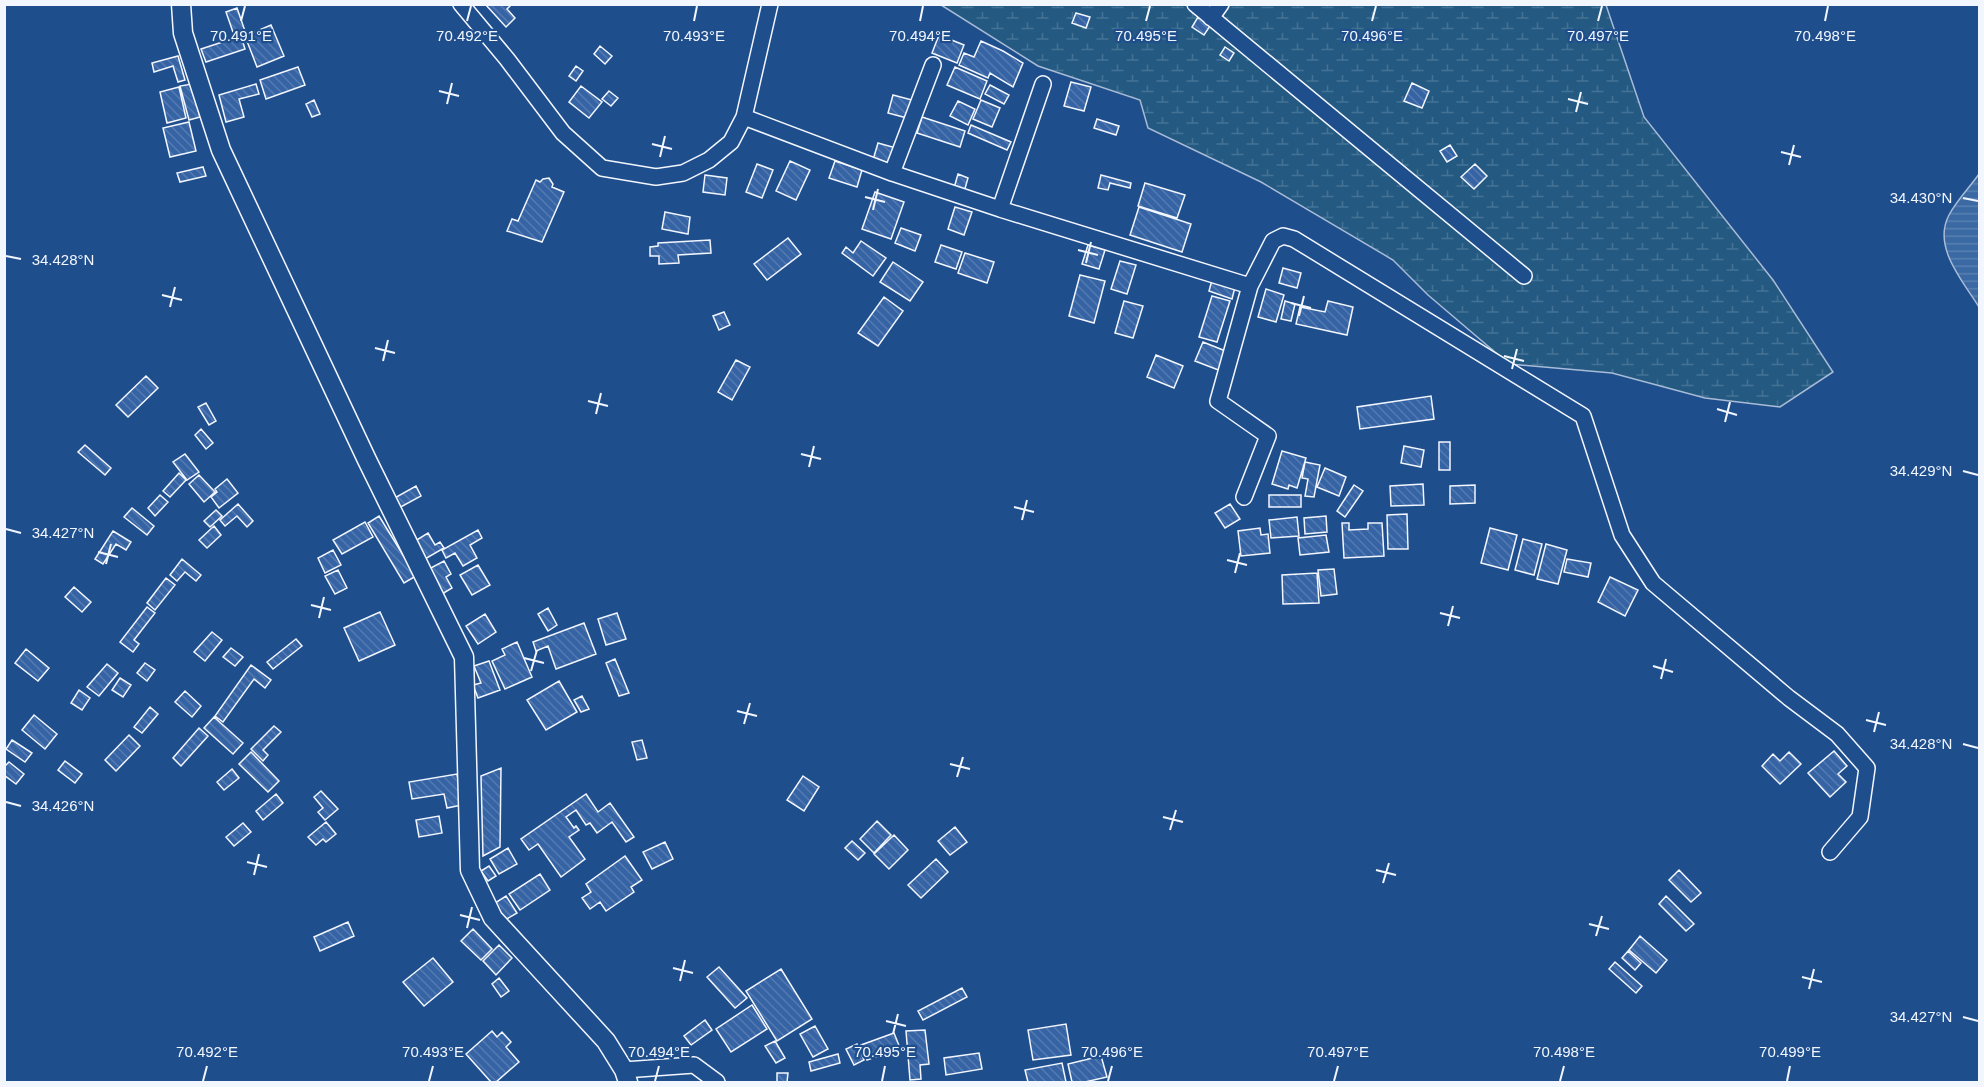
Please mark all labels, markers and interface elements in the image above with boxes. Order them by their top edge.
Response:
text: 70.491°E [210,27,272,44]
text: 70.492°E [436,27,498,44]
text: 70.493°E [663,27,725,44]
text: 70.494°E [889,27,951,44]
text: 70.495°E [1115,27,1177,44]
text: 70.496°E [1341,27,1403,44]
text: 70.497°E [1567,27,1629,44]
text: 70.498°E [1794,27,1856,44]
text: 34.430°N [1890,189,1952,206]
text: 34.428°N [32,251,94,268]
text: 34.429°N [1890,462,1952,479]
text: 34.427°N [32,524,94,541]
text: 34.428°N [1890,735,1952,752]
text: 34.426°N [32,797,94,814]
text: 34.427°N [1890,1008,1952,1025]
text: 70.492°E [176,1043,238,1060]
text: 70.493°E [402,1043,464,1060]
text: 70.494°E [628,1043,690,1060]
text: 70.495°E [854,1043,916,1060]
text: 70.496°E [1081,1043,1143,1060]
text: 70.497°E [1307,1043,1369,1060]
text: 70.498°E [1533,1043,1595,1060]
text: 70.499°E [1759,1043,1821,1060]

